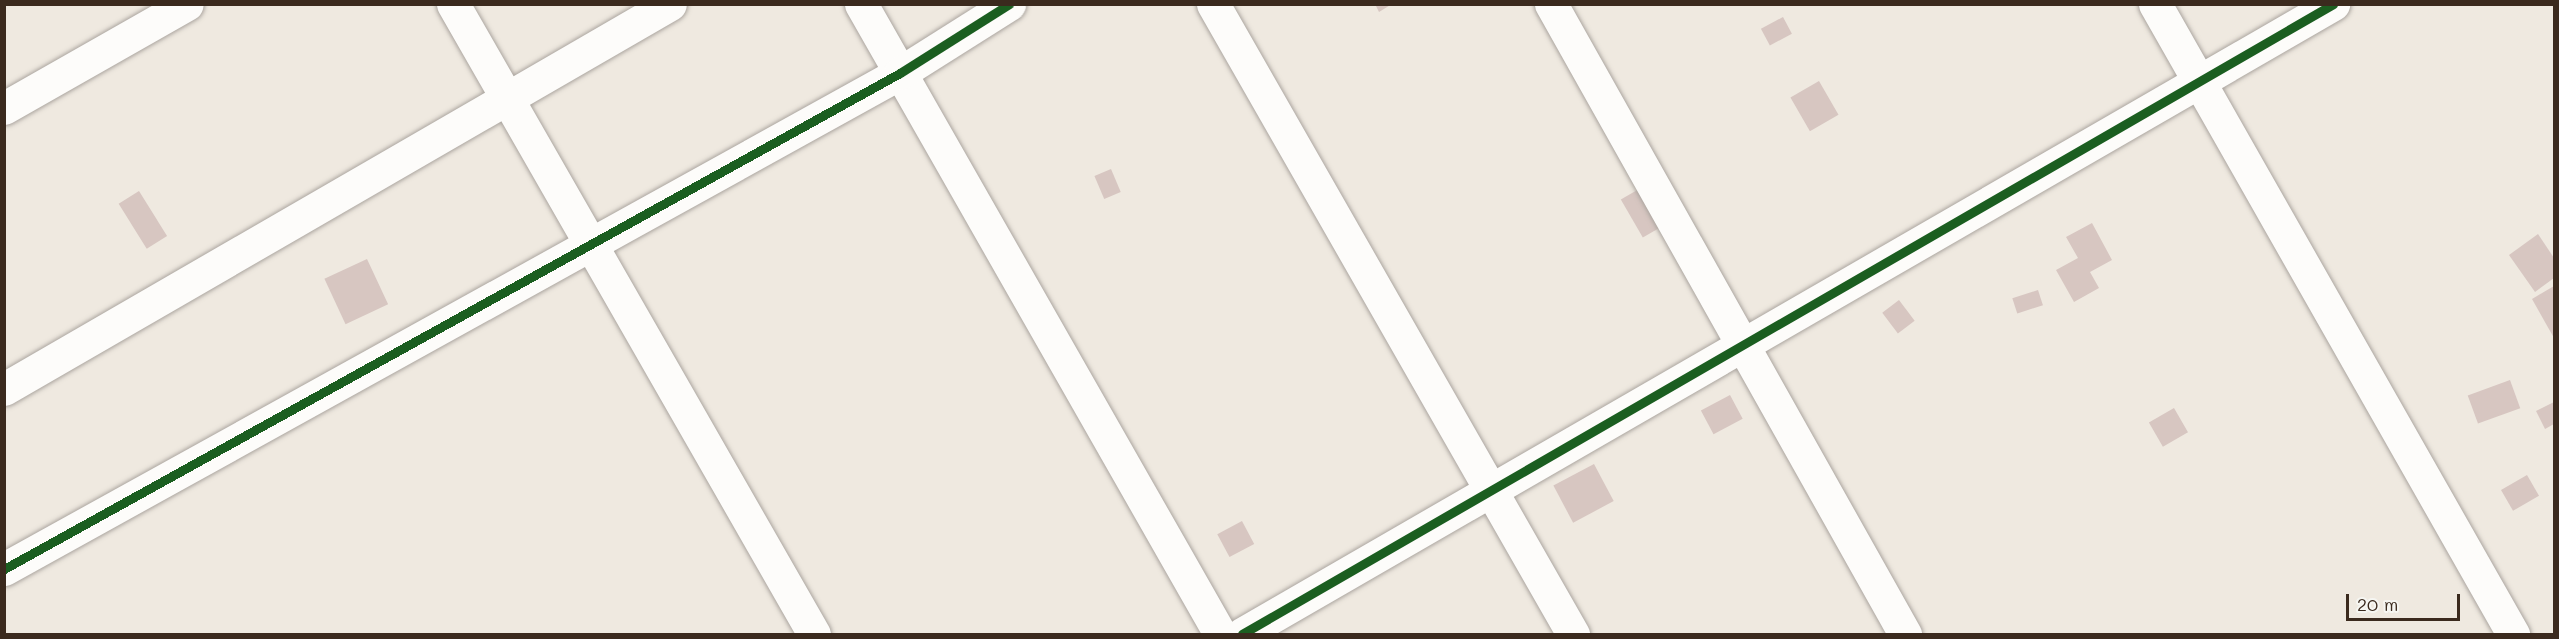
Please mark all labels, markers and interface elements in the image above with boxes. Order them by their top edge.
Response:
scale bar [2349,582,2463,620]
text: 20 m [2357,592,2398,616]

